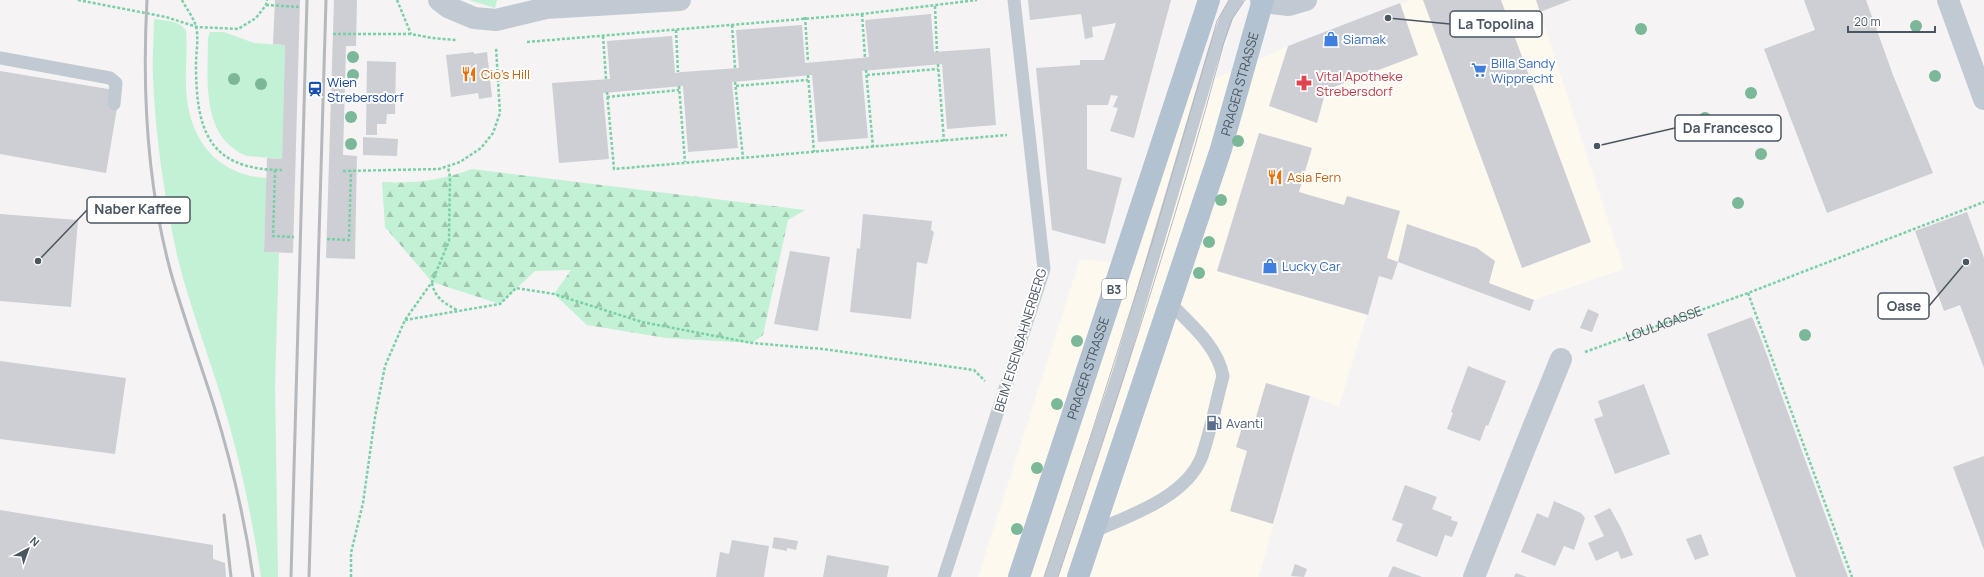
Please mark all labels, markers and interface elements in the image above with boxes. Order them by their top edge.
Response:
scale bar [1848,8,1935,34]
callout: La Topolina [1450,11,1542,37]
text: 20 m [1854,13,1881,30]
text: La Topolina [1458,14,1534,33]
street label: PRAGER STRASSE [1216,30,1263,138]
shop icon: Siamak [1322,30,1340,48]
place label: Siamak [1343,30,1387,48]
place label: Billa Sandy Wipprecht [1491,54,1556,87]
supermarket icon: Billa Sandy Wipprecht [1470,61,1488,79]
restaurant icon: Cio's Hill [460,65,478,83]
place label: Cio's Hill [481,65,530,83]
place label: Vital Apotheke Strebersdorf [1316,67,1403,100]
place label: Wien Strebersdorf [327,73,404,106]
pharmacy icon: Vital Apotheke Strebersdorf [1295,74,1313,92]
station icon: Wien Strebersdorf [306,80,324,98]
callout: Da Francesco [1675,115,1781,141]
text: Da Francesco [1683,118,1774,137]
restaurant icon: Asia Fern [1266,168,1284,186]
place label: Asia Fern [1287,168,1341,186]
callout: Naber Kaffee [87,197,190,223]
text: Naber Kaffee [94,199,182,218]
shop icon: Lucky Car [1261,257,1279,275]
place label: Lucky Car [1282,257,1341,275]
street label: BEIM EISENBAHNERBERG [990,266,1050,414]
road number: B3 [1102,279,1126,299]
callout: Oase [1878,293,1929,319]
text: Oase [1887,296,1921,315]
street label: LOULAGASSE [1623,301,1705,346]
street label: PRAGER STRASSE [1063,314,1113,422]
fuel station icon: Avanti [1205,414,1223,432]
place label: Avanti [1226,414,1263,432]
north arrow [8,529,48,569]
text: N [27,533,43,549]

